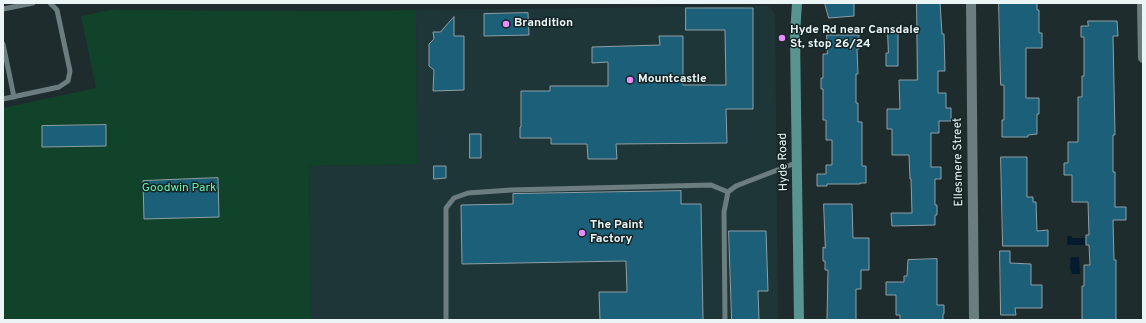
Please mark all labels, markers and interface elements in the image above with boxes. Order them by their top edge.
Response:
place label: Brandition [514,17,573,31]
marker: Brandition [501,19,511,29]
place label: Hyde Rd near Cansdale St, stop 26/24 [790,24,919,52]
marker: Hyde Rd near Cansdale St, stop 26/24 [777,33,787,43]
place label: Mountcastle [638,73,707,87]
marker: Mountcastle [625,75,635,85]
street label: Ellesmere Street [951,117,967,207]
street label: Hyde Road [776,133,792,191]
park label: Goodwin Park [142,182,216,196]
place label: The Paint Factory [590,219,643,247]
marker: The Paint Factory [577,228,587,238]

